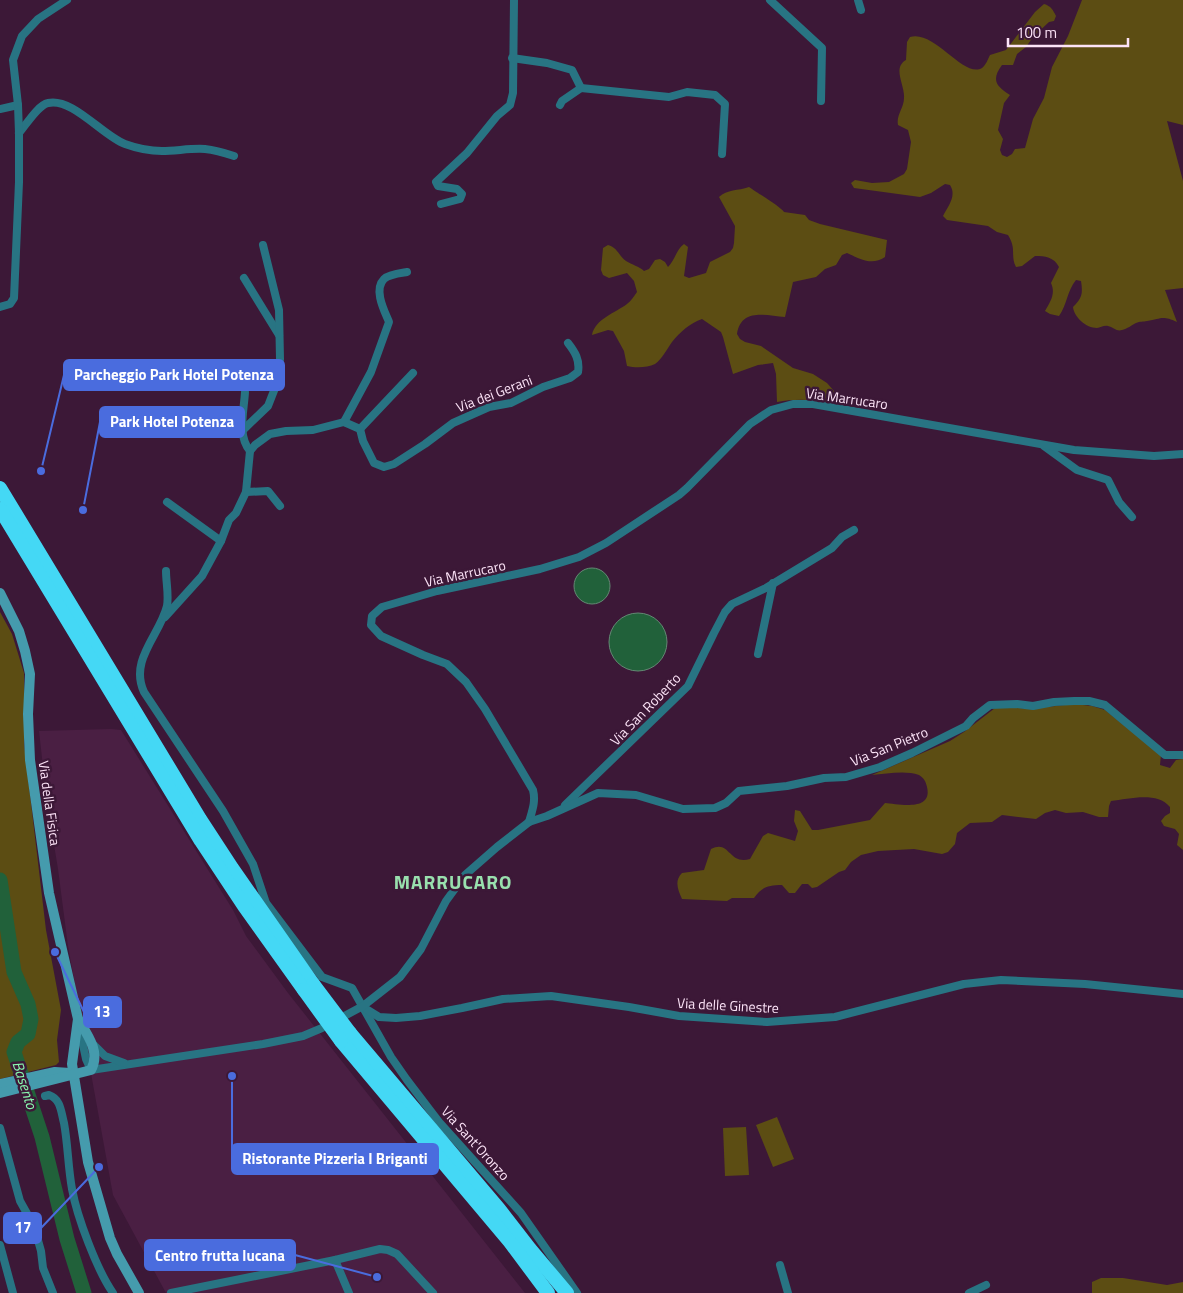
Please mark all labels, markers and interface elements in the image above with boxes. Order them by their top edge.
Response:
scale bar [1008,15,1128,47]
text: 100 m [1016,21,1057,44]
callout: Parcheggio Park Hotel Potenza [64,360,284,390]
text: Parcheggio Park Hotel Potenza [74,363,274,386]
street label: Via dei Gerani [453,369,535,417]
street label: Via Marrucaro [805,382,889,414]
callout: Park Hotel Potenza [100,407,244,437]
text: Park Hotel Potenza [110,410,234,433]
street label: Via Marrucaro [423,554,507,592]
street label: Via San Roberto [605,668,685,750]
street label: Via San Pietro [847,721,931,771]
street label: Via della Fisica [34,759,66,847]
district label: MARRUCARO [394,867,512,896]
street label: Via delle Ginestre [677,992,779,1018]
callout: 13 [84,997,121,1027]
text: 13 [94,1000,110,1023]
water label: Basento [6,1058,44,1112]
street label: Via Sant'Oronzo [437,1101,515,1185]
callout: Ristorante Pizzeria I Briganti [232,1144,438,1174]
text: Ristorante Pizzeria I Briganti [242,1147,428,1170]
callout: 17 [4,1213,41,1243]
text: 17 [15,1216,31,1239]
callout: Centro frutta lucana [145,1240,295,1270]
text: Centro frutta lucana [155,1244,285,1267]

